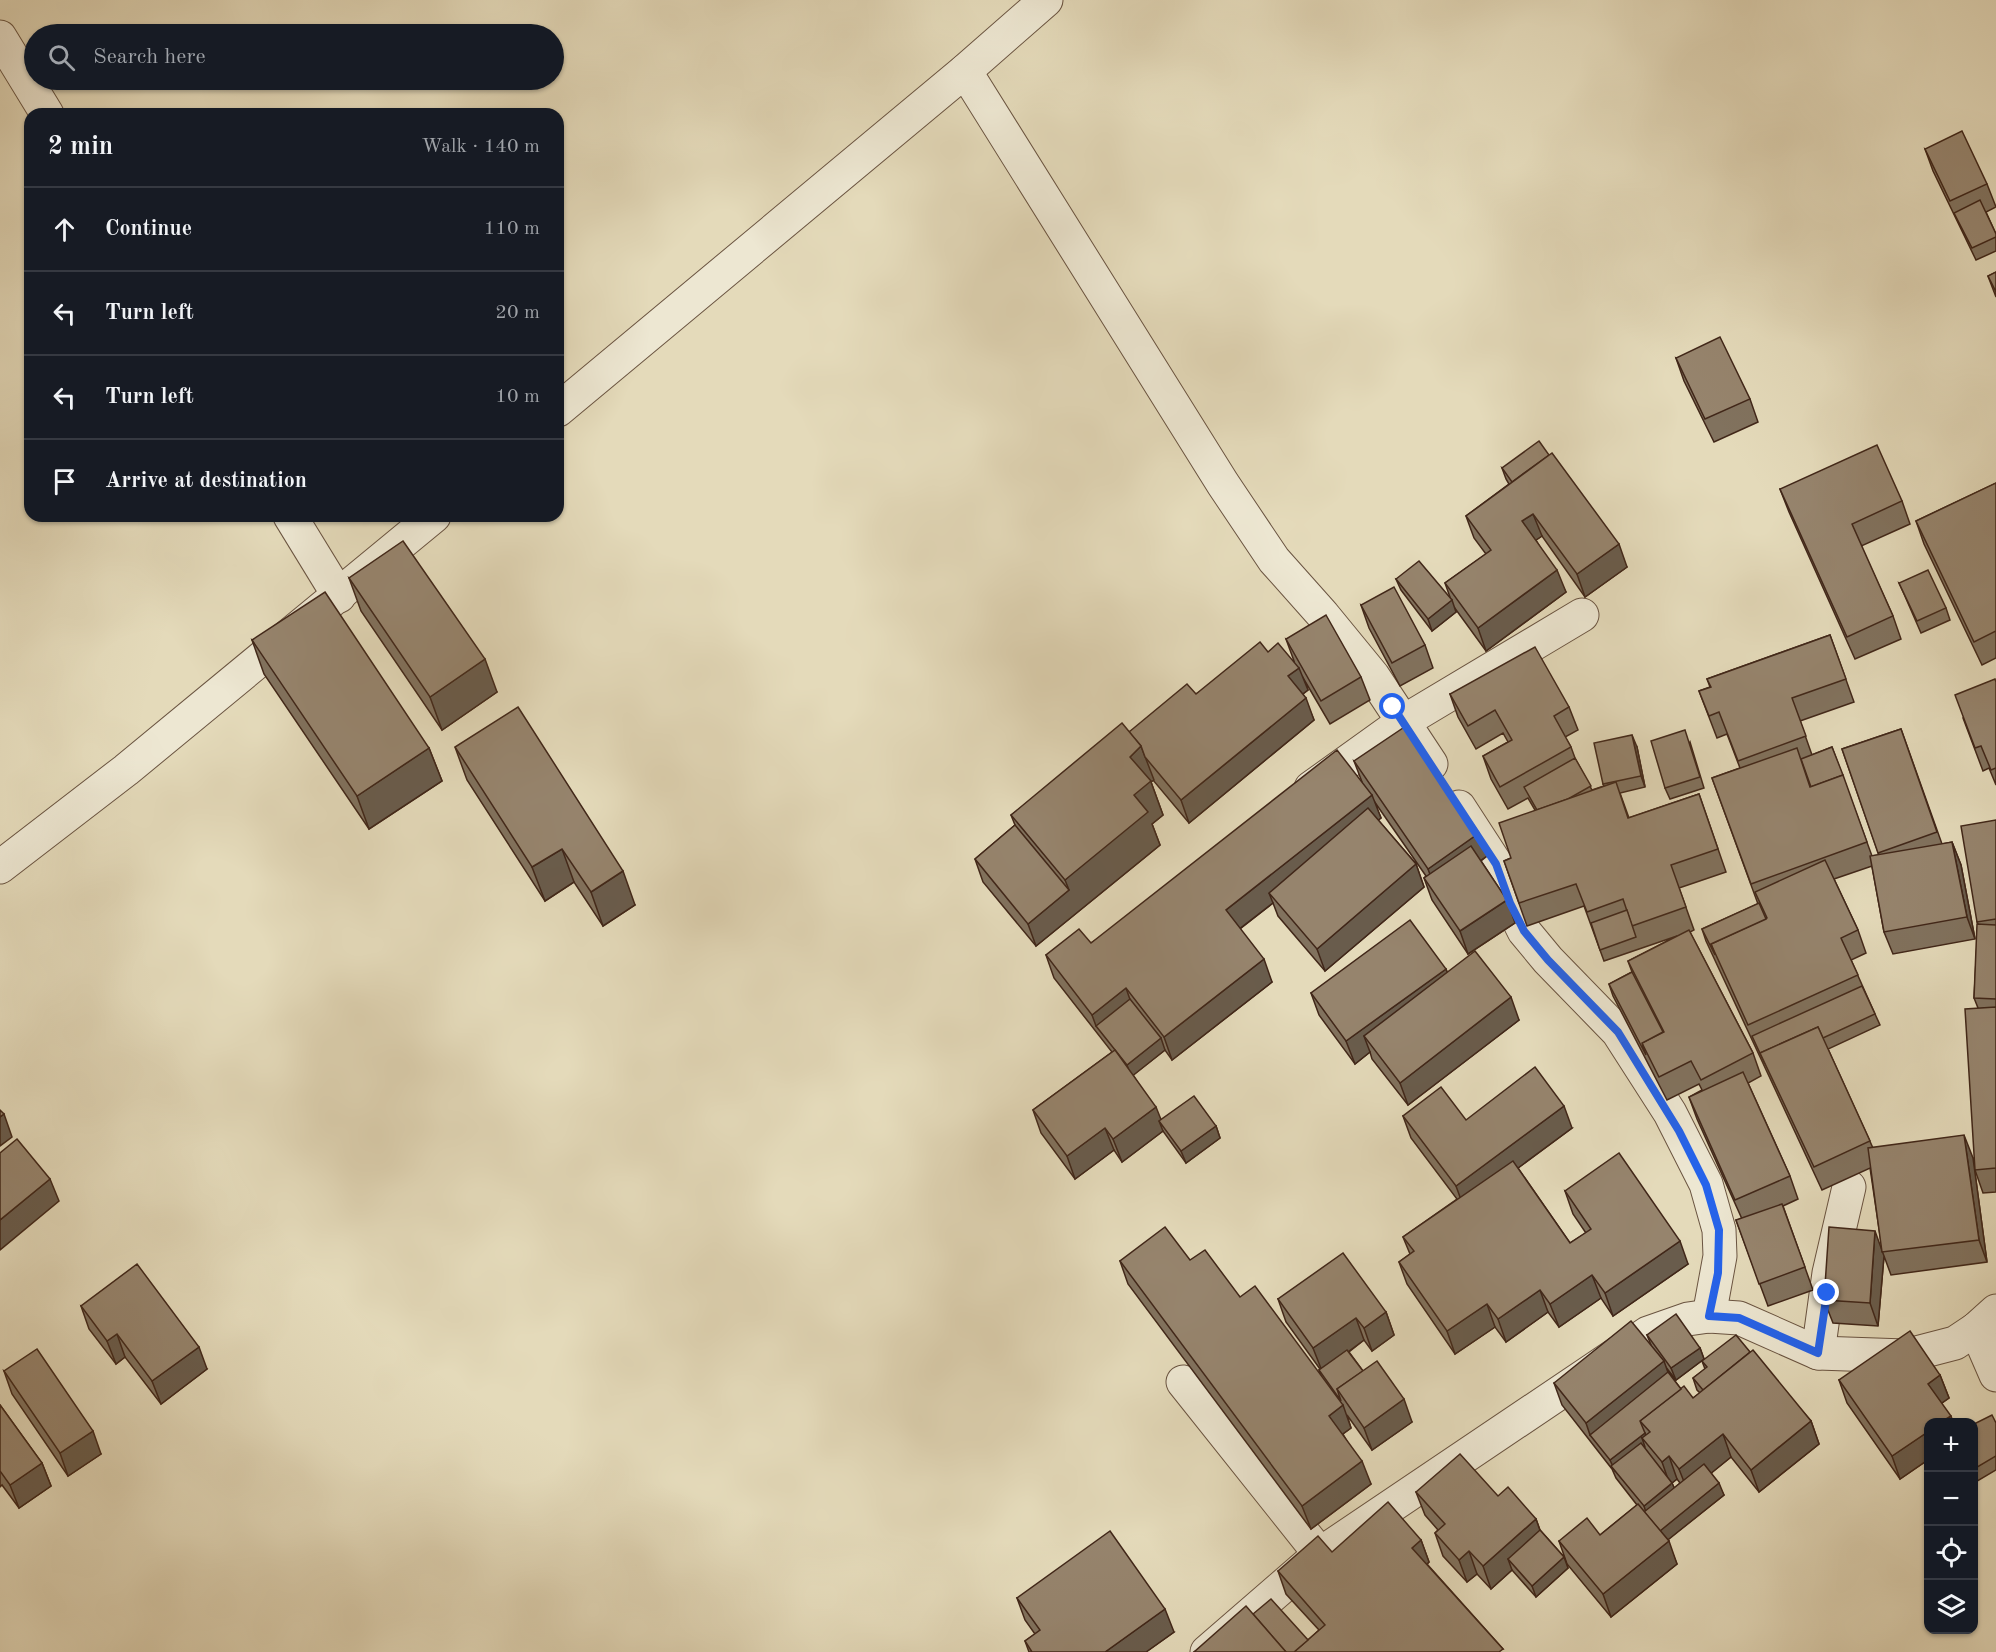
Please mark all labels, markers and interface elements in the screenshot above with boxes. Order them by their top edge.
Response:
search box [24,24,564,90]
icon: search [45,41,78,74]
text: Search here [93,46,206,68]
text: 2 min [48,134,113,160]
text: Walk · 140 m [421,137,540,157]
icon: ahead [48,213,81,246]
text: Continue [105,218,192,240]
text: 110 m [484,219,540,239]
icon: left [48,297,81,330]
text: Turn left [105,302,194,324]
text: 20 m [495,303,540,323]
icon: left [48,381,81,414]
text: Turn left [105,386,194,408]
text: 10 m [495,387,540,407]
icon: arrive [48,465,81,498]
text: Arrive at destination [105,470,307,492]
route start [1379,693,1405,719]
route end [1813,1279,1839,1305]
map controls [1924,1418,1978,1634]
button: + [1924,1418,1978,1472]
button: − [1924,1472,1978,1526]
button: locate [1924,1526,1978,1580]
button: layers [1924,1580,1978,1634]

